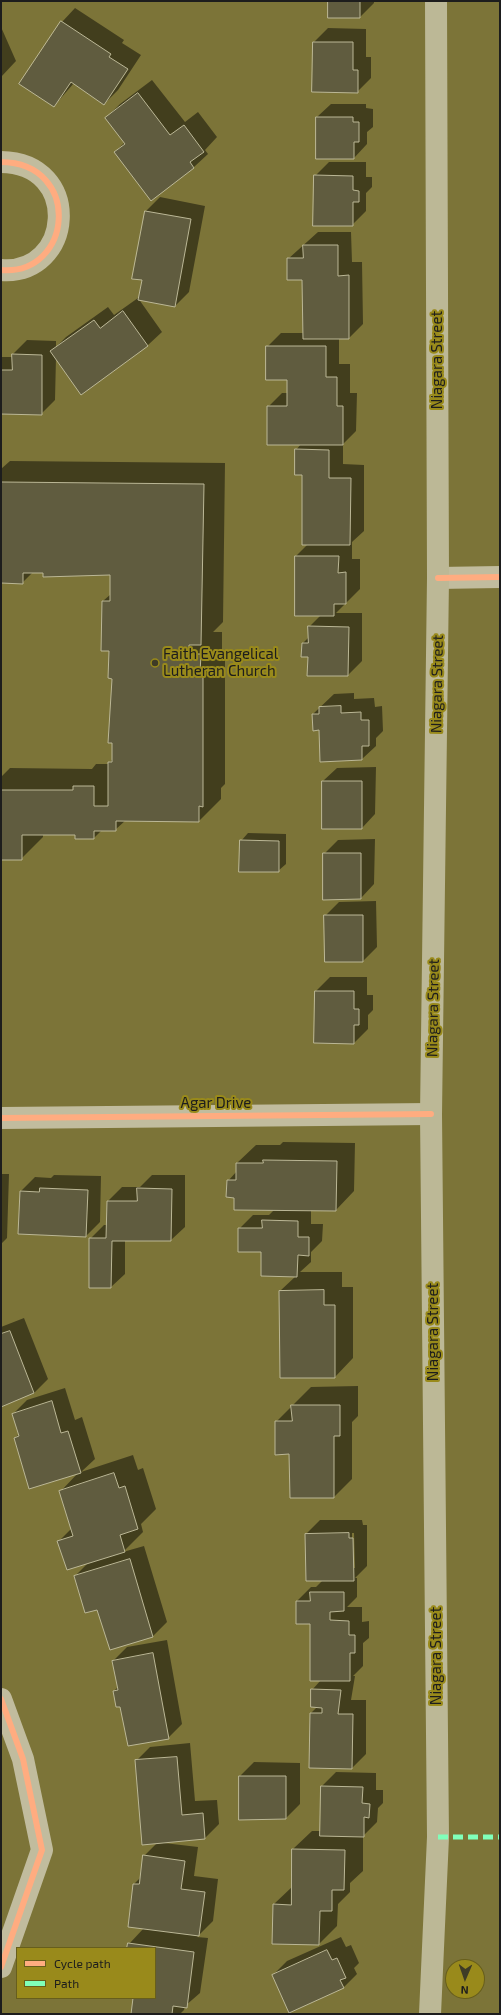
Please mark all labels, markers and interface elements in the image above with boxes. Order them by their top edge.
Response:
street label: Niagara Street [428,311,446,409]
street label: Niagara Street [427,635,447,733]
place label: Faith Evangelical Lutheran Church [163,645,278,680]
marker: Faith Evangelical Lutheran Church [150,658,160,668]
street label: Niagara Street [423,959,443,1057]
street label: Agar Drive [181,1094,251,1112]
street label: Niagara Street [424,1283,442,1381]
street label: Niagara Street [427,1607,445,1705]
legend [16,1947,156,1999]
text: Cycle path [54,1956,111,1970]
north arrow [445,1959,485,1999]
text: Path [54,1976,79,1990]
text: N [460,1984,469,1997]

